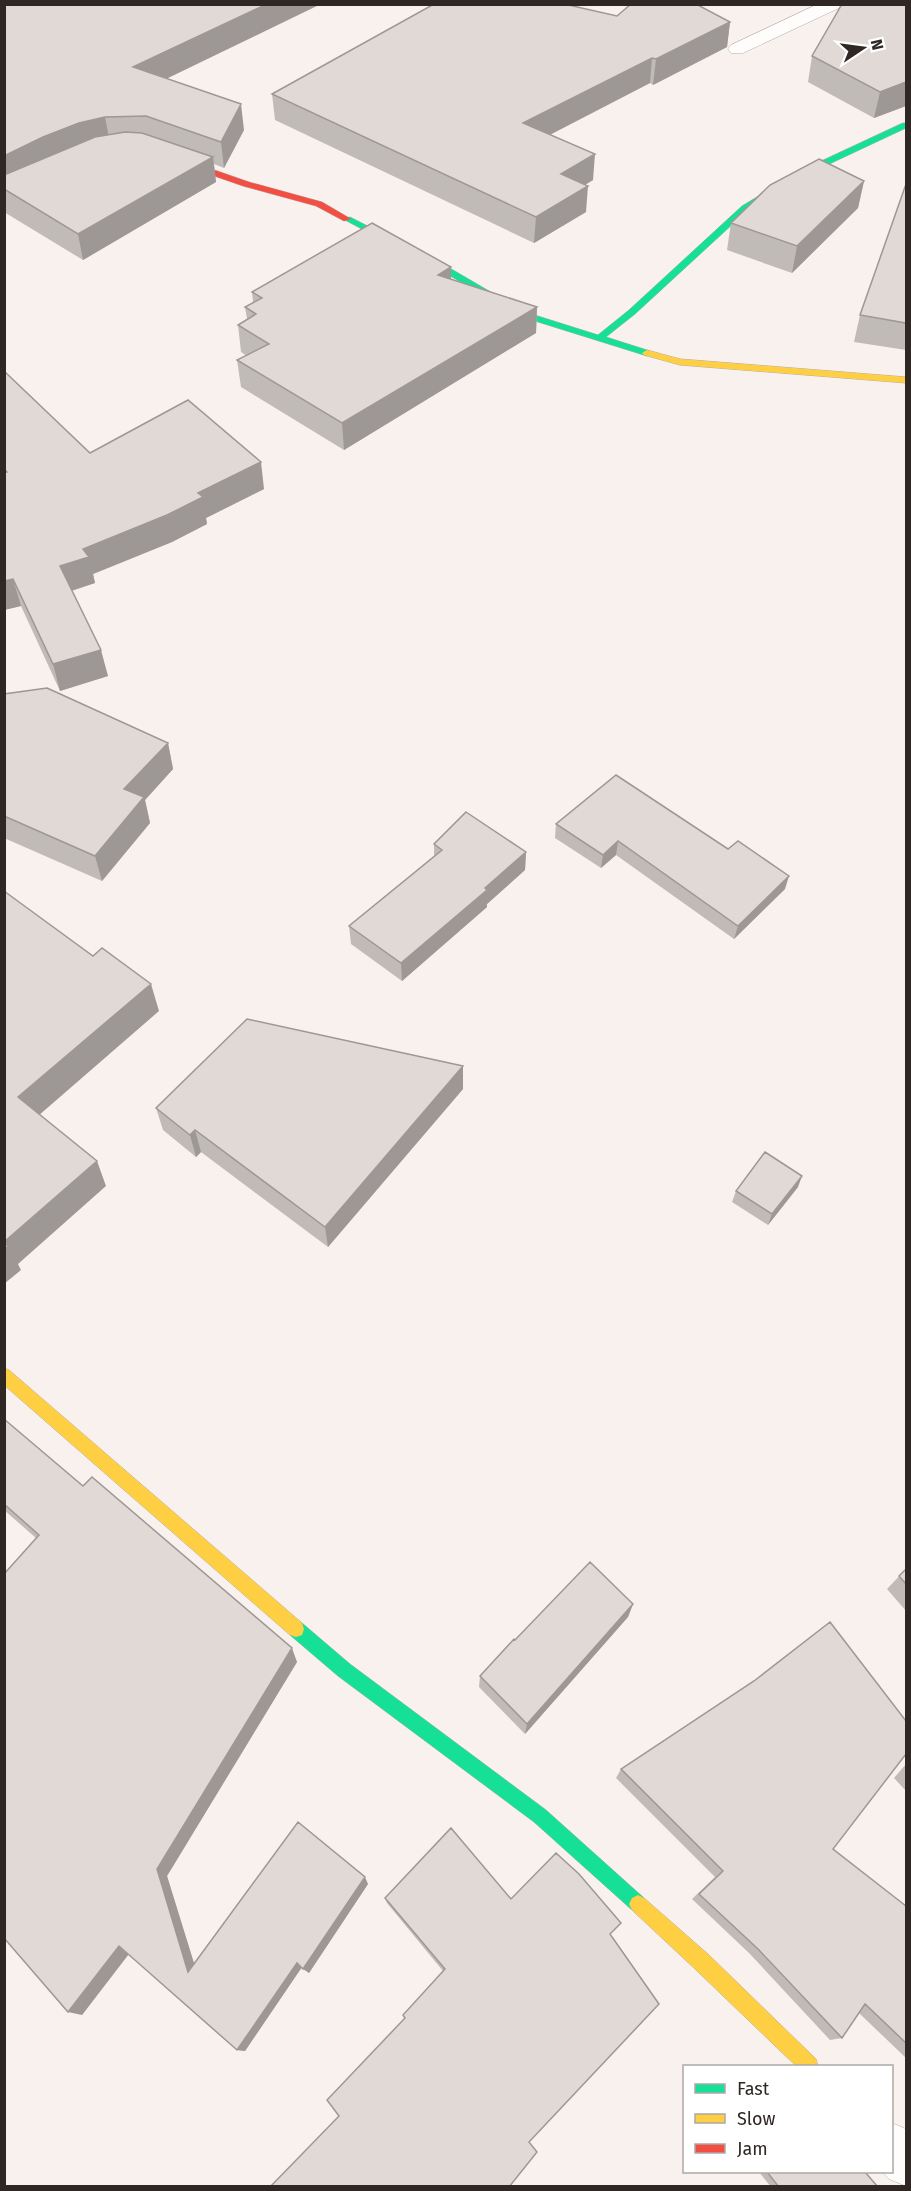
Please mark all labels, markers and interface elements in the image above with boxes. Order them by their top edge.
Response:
north arrow [833,18,893,78]
text: N [867,37,888,52]
legend [683,2065,893,2173]
text: Fast [737,2078,770,2100]
text: Slow [737,2108,776,2130]
text: Jam [737,2138,768,2160]

